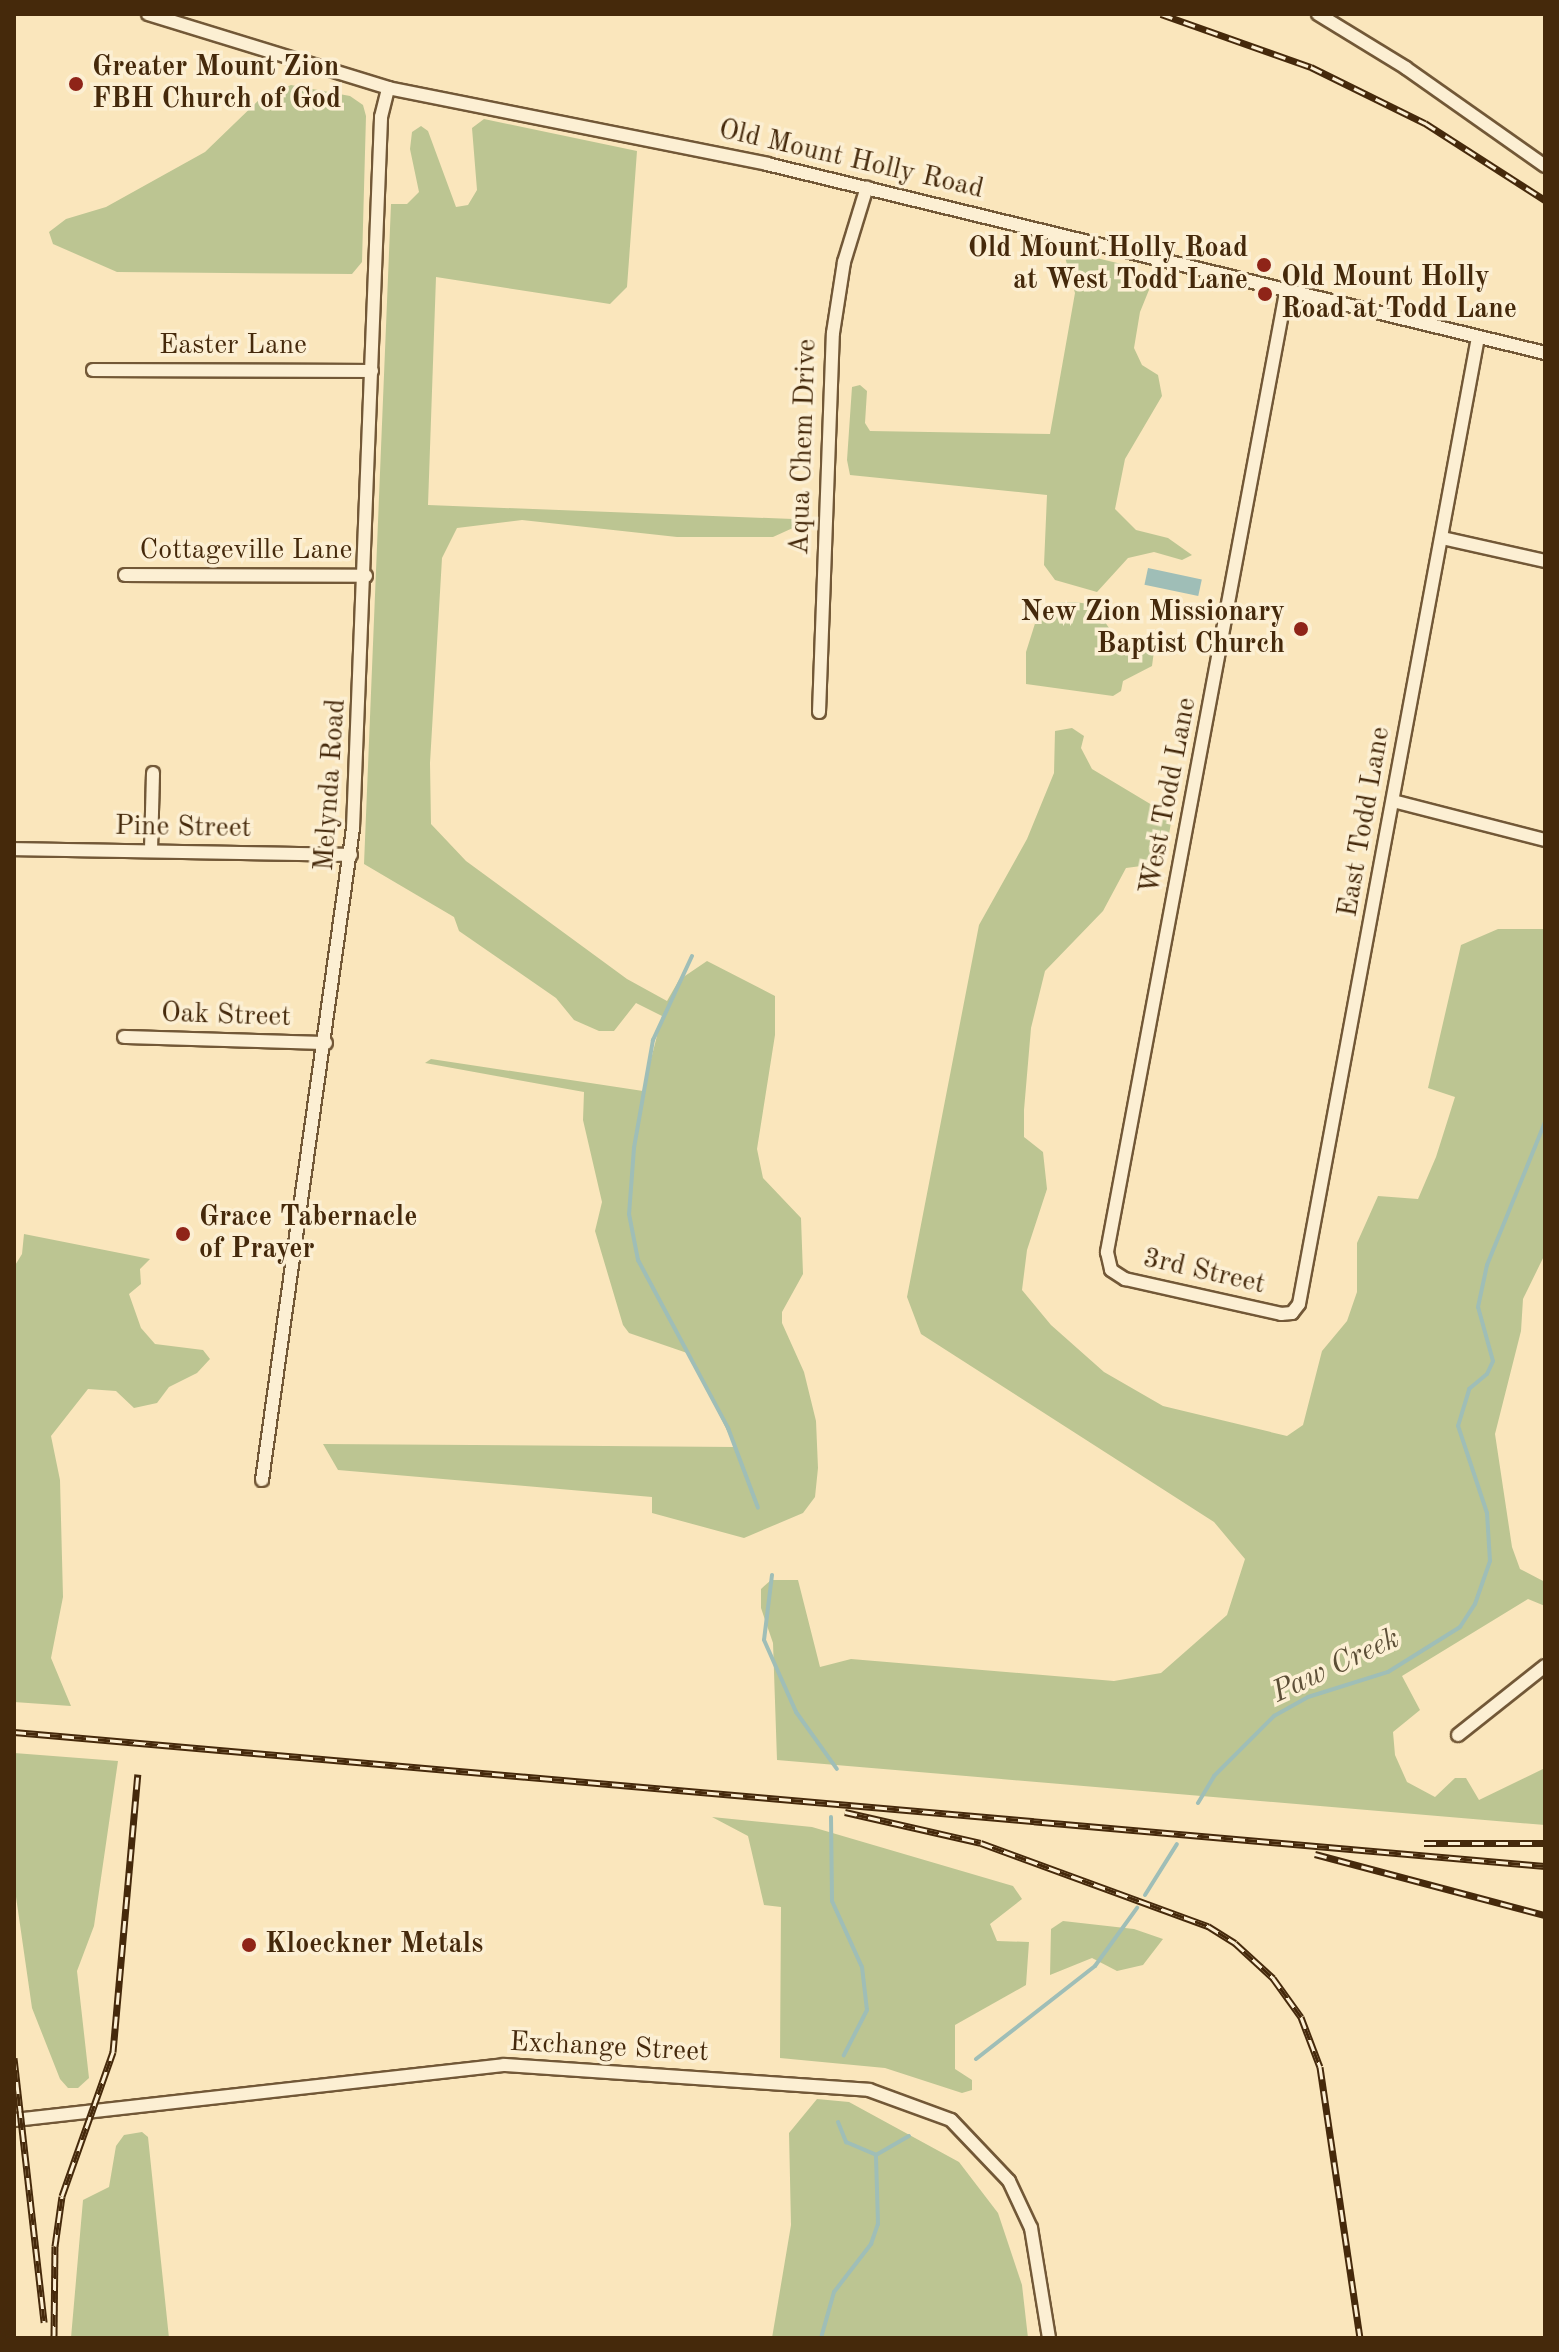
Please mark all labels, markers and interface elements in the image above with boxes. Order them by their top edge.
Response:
place label: Greater Mount Zion FBH Church of God [92,51,341,117]
marker: Greater Mount Zion FBH Church of God [67,75,85,93]
street label: Old Mount Holly Road [715,113,987,207]
place label: Old Mount Holly Road at West Todd Lane [968,232,1248,298]
marker: Old Mount Holly Road at West Todd Lane [1255,256,1273,274]
place label: Old Mount Holly Road at Todd Lane [1281,261,1517,327]
marker: Old Mount Holly Road at Todd Lane [1256,285,1274,303]
street label: Easter Lane [159,329,307,363]
street label: Aqua Chem Drive [783,338,825,556]
street label: Cottageville Lane [140,534,352,568]
place label: New Zion Missionary Baptist Church [1020,596,1285,662]
marker: New Zion Missionary Baptist Church [1292,620,1310,638]
street label: West Todd Lane [1133,695,1205,897]
street label: Melynda Road [308,698,354,872]
street label: East Todd Lane [1332,724,1398,920]
street label: Pine Street [114,810,252,846]
street label: Oak Street [160,997,292,1035]
place label: Grace Tabernacle of Prayer [199,1201,417,1267]
marker: Grace Tabernacle of Prayer [174,1225,192,1243]
street label: 3rd Street [1140,1242,1268,1302]
water label: Paw Creek [1267,1621,1405,1711]
place label: Kloeckner Metals [265,1928,483,1962]
marker: Kloeckner Metals [240,1936,258,1954]
street label: Exchange Street [508,2026,710,2070]

